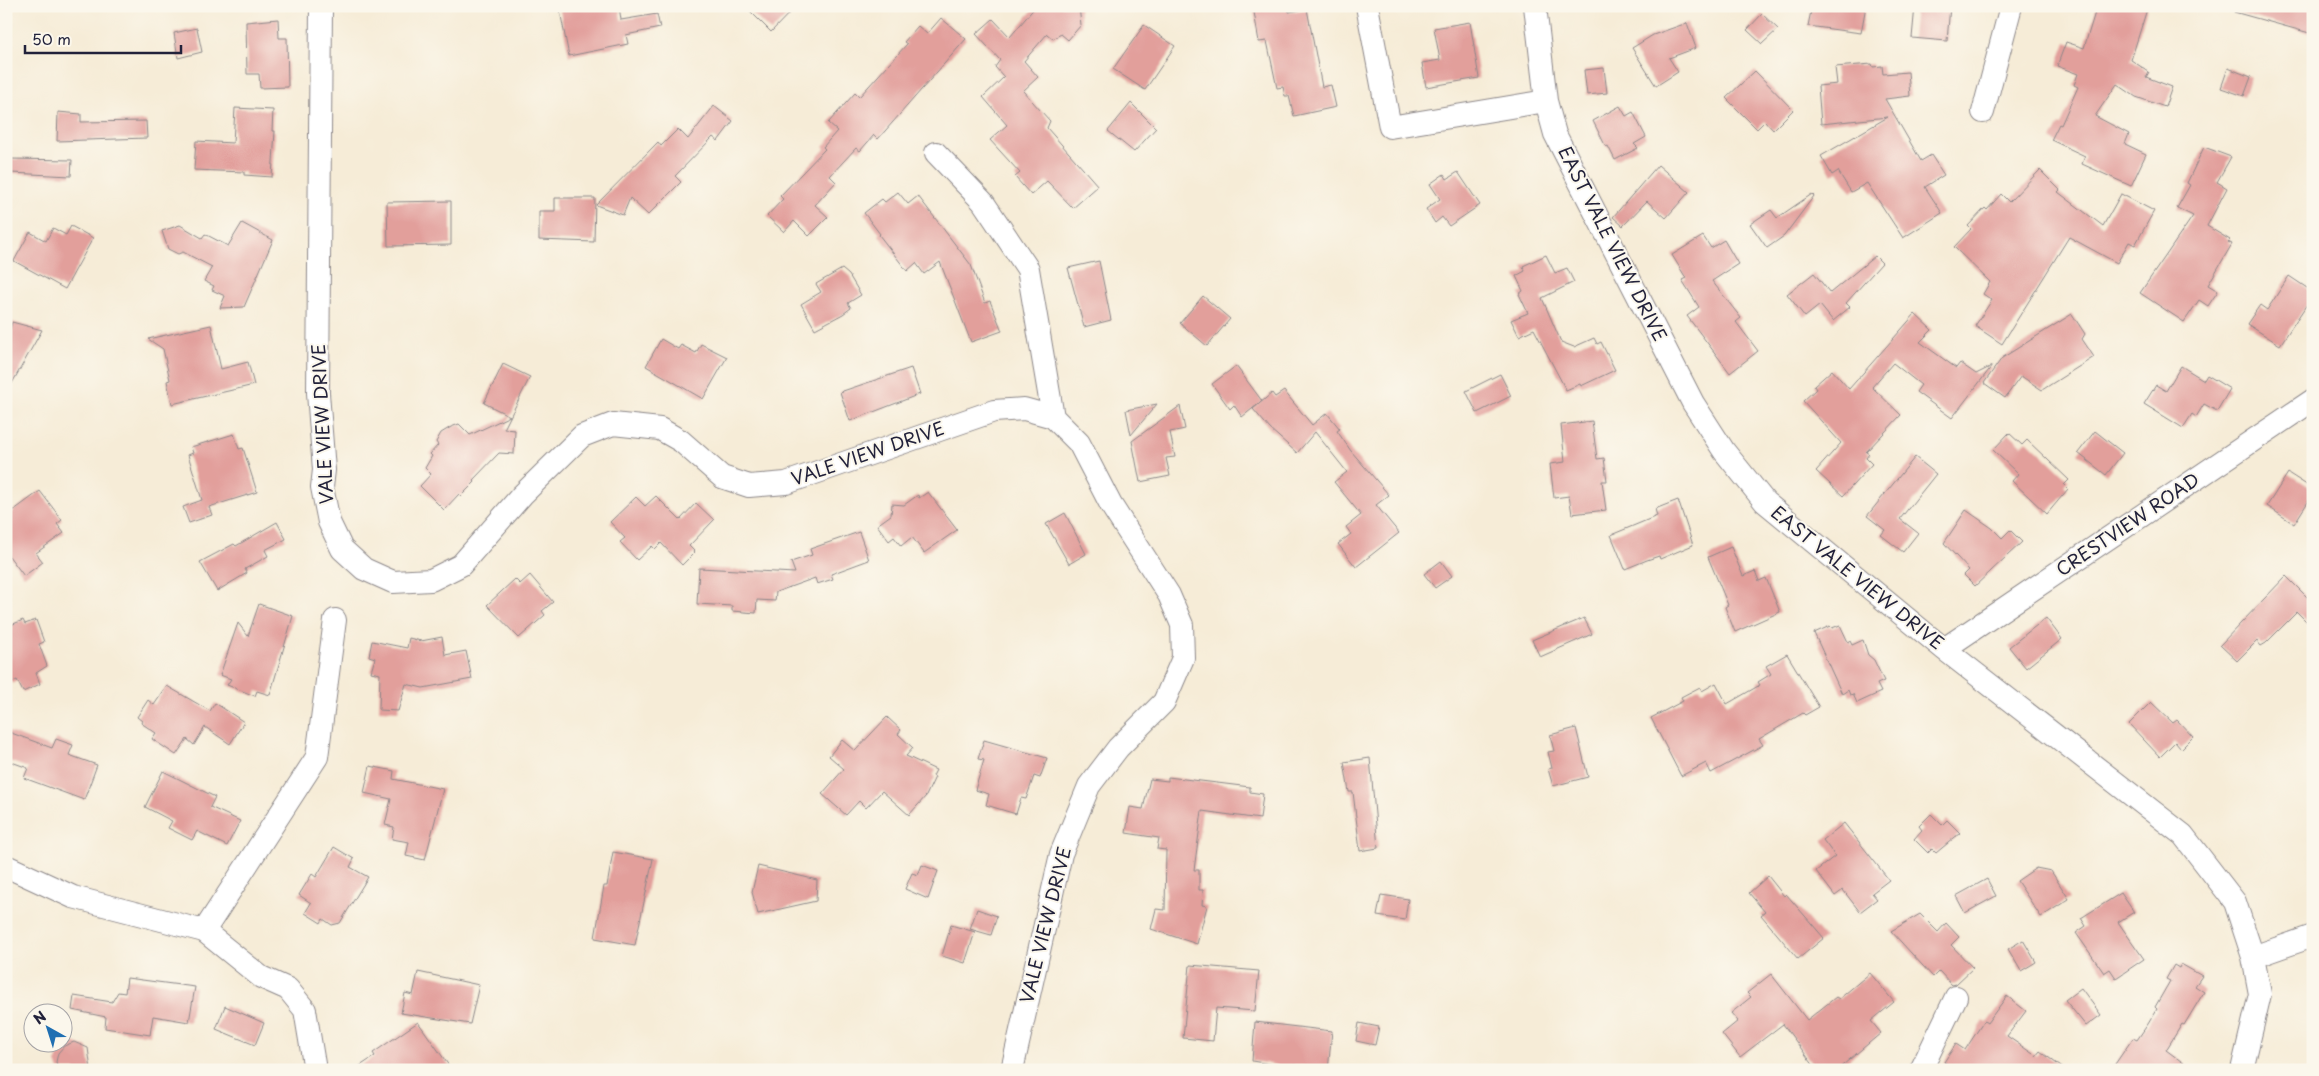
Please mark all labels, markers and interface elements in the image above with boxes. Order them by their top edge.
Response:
scale bar [25,22,181,54]
text: 50 m [32,27,71,50]
street label: EAST VALE VIEW DRIVE [1552,141,1674,346]
street label: VALE VIEW DRIVE [304,343,339,505]
street label: VALE VIEW DRIVE [787,414,948,491]
street label: CRESTVIEW ROAD [2050,466,2204,582]
street label: EAST VALE VIEW DRIVE [1766,498,1950,655]
street label: VALE VIEW DRIVE [1012,844,1077,1006]
north arrow [22,1004,72,1054]
text: N [29,1006,50,1029]

